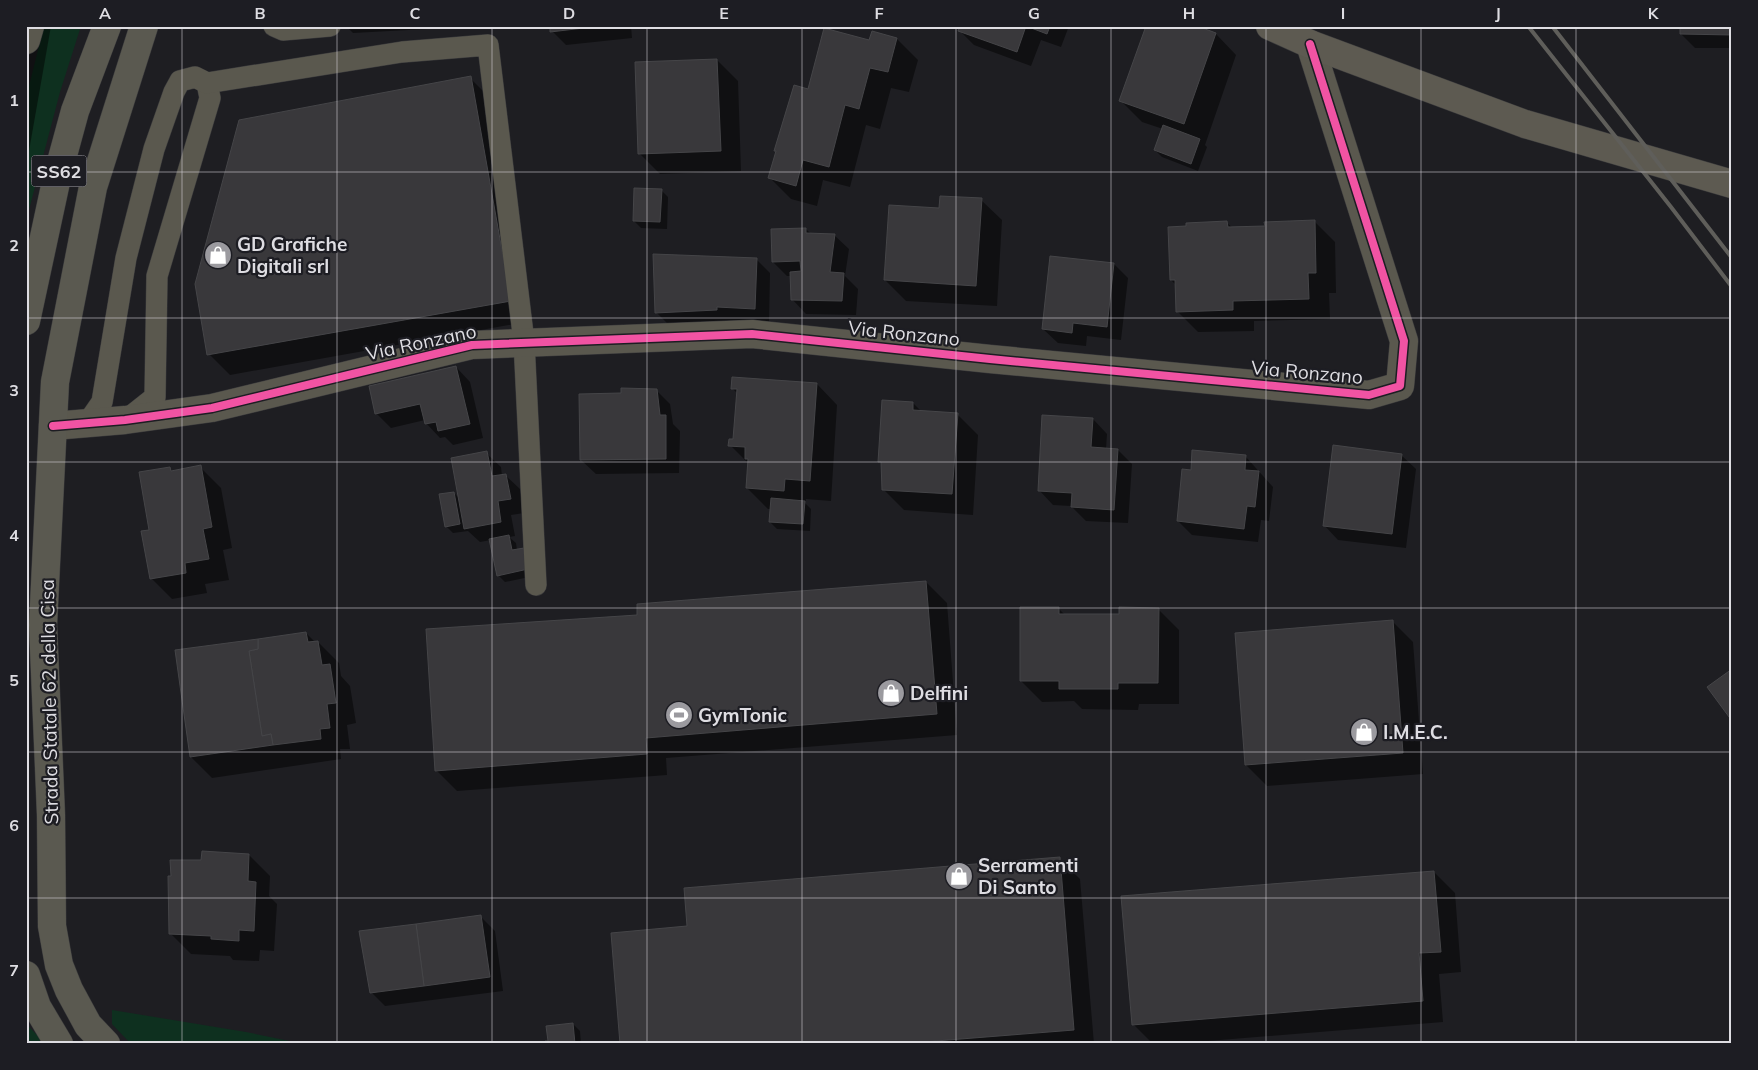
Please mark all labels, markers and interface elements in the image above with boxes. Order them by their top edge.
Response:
text: A [99,3,111,23]
text: B [254,3,266,23]
text: C [410,3,421,23]
text: D [563,3,575,23]
text: E [719,3,729,23]
text: F [874,3,884,23]
text: G [1028,3,1040,23]
text: H [1183,3,1195,23]
text: I [1341,3,1345,23]
text: J [1495,3,1501,23]
text: K [1648,3,1660,23]
text: 1 [9,90,19,110]
road number: SS62 [32,156,86,187]
place label: GD Grafiche Digitali srl [237,232,347,278]
text: 2 [9,235,19,255]
shop icon: GD Grafiche Digitali srl [203,240,233,270]
street label: Via Ronzano [847,315,961,351]
street label: Via Ronzano [364,319,478,365]
street label: Via Ronzano [1250,355,1364,389]
text: 3 [9,380,19,400]
text: 4 [9,525,19,545]
street label: Strada Statale 62 della Cisa [35,579,63,825]
text: 5 [9,670,19,690]
shop icon: Delfini [876,678,906,708]
place label: Delfini [910,681,968,705]
sports icon: GymTonic [664,700,694,730]
place label: GymTonic [698,703,787,727]
shop icon: I.M.E.C. [1349,717,1379,747]
place label: I.M.E.C. [1383,720,1448,744]
text: 6 [9,815,19,835]
place label: Serramenti Di Santo [978,853,1078,899]
shop icon: Serramenti Di Santo [944,861,974,891]
text: 7 [9,960,19,980]

